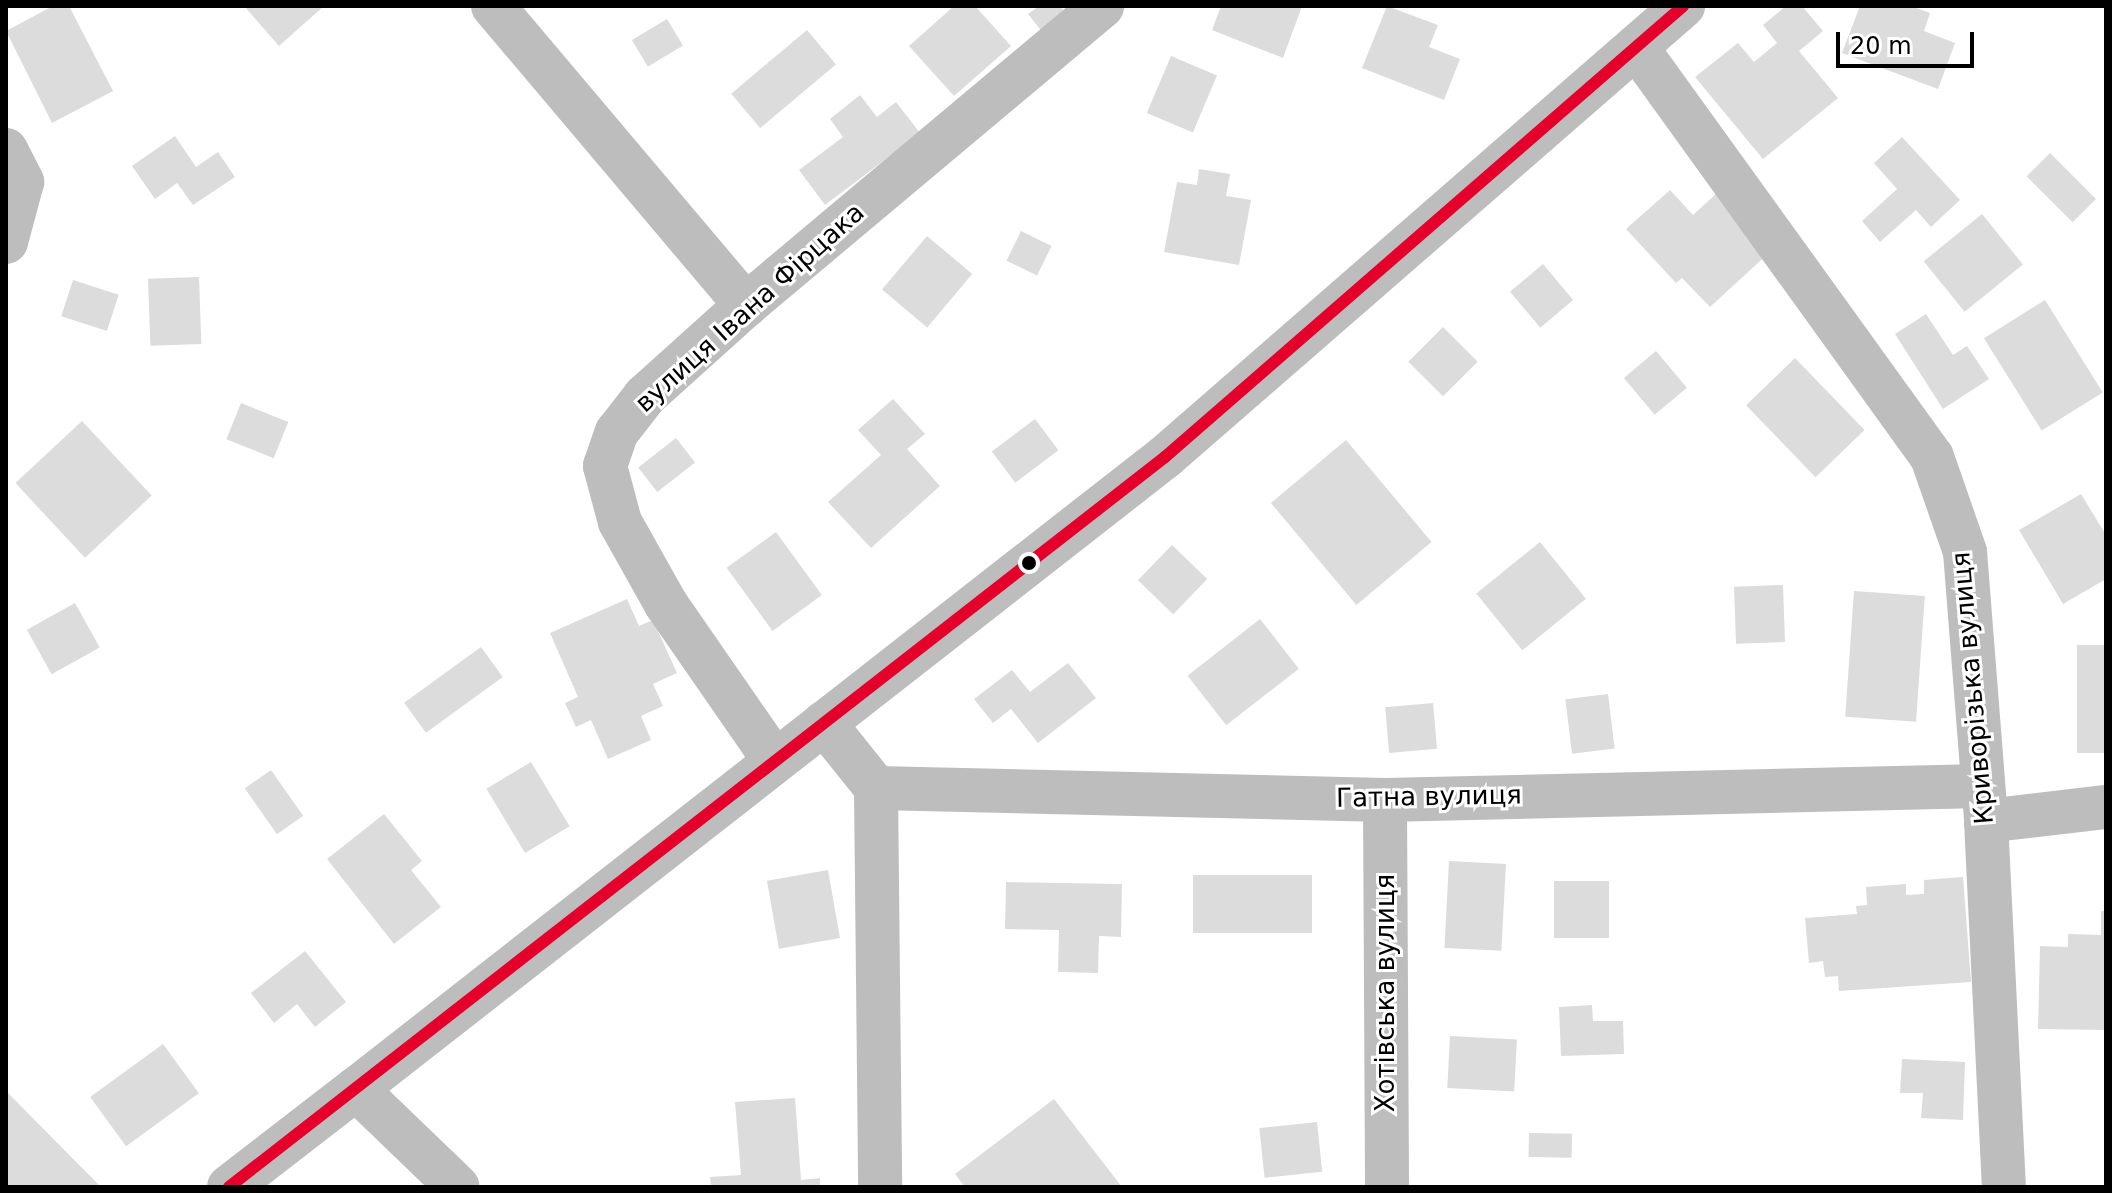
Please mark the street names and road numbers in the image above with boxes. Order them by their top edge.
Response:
street label: вулиця Івана Фірцака [629,197,871,419]
street label: Криворізька вулиця [1946,550,2000,826]
street label: Гатна вулиця [1336,780,1522,814]
street label: Хотівська вулиця [1370,874,1402,1112]

